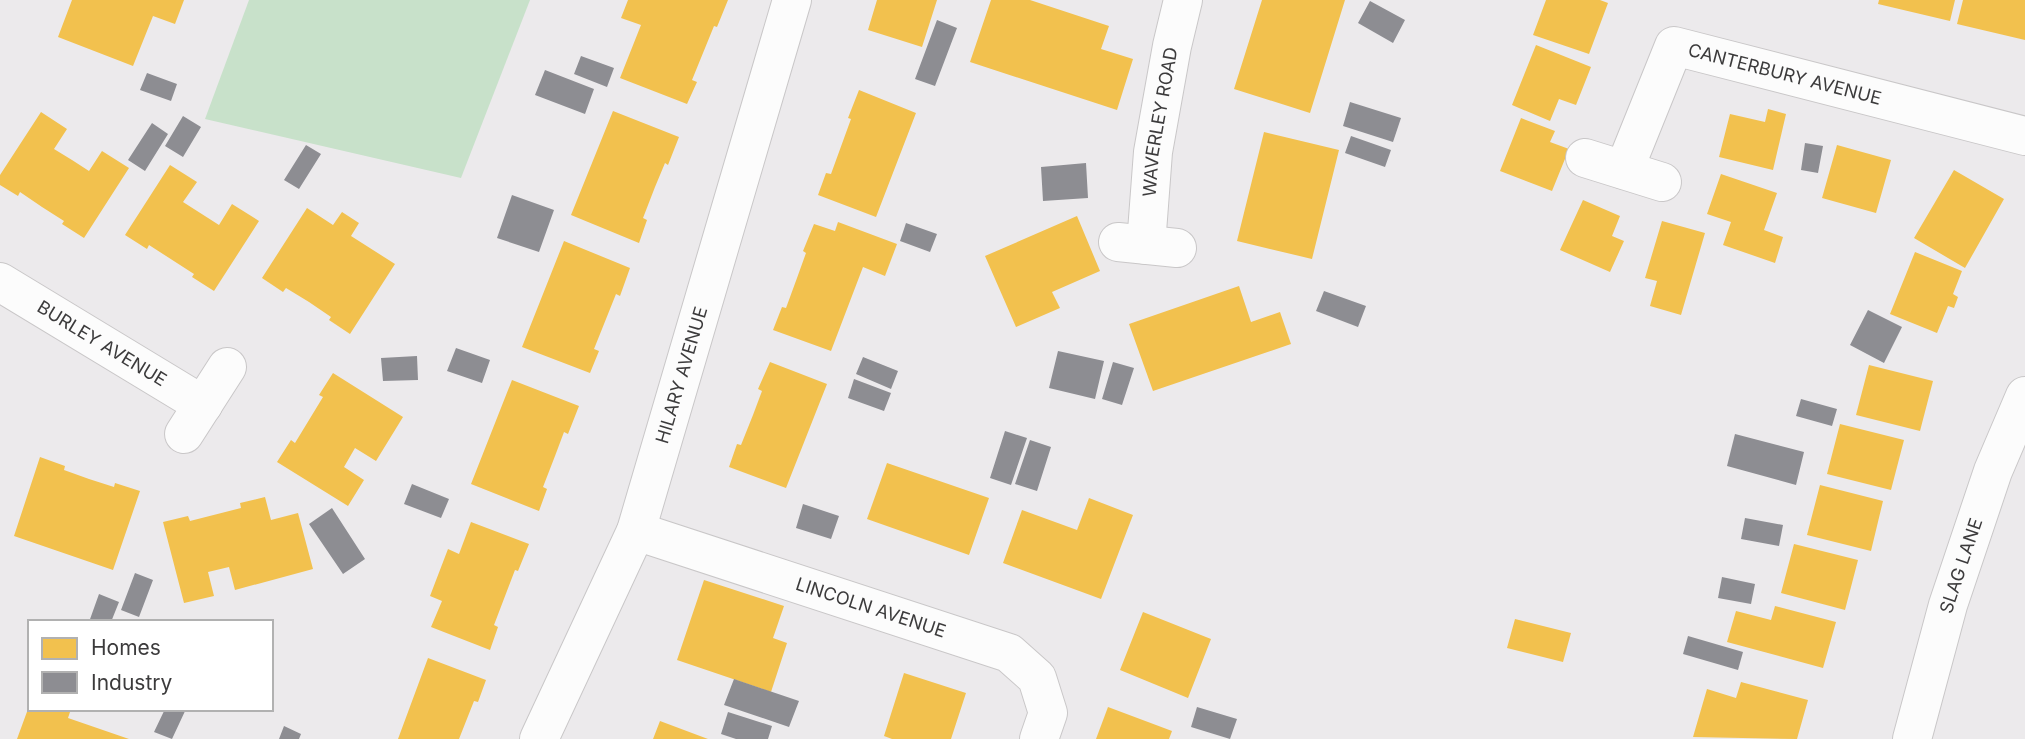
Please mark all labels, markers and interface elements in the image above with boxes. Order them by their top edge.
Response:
street label: CANTERBURY AVENUE [1686,39,1884,109]
street label: WAVERLEY ROAD [1139,45,1182,198]
street label: BURLEY AVENUE [34,296,170,390]
street label: HILARY AVENUE [651,304,711,446]
street label: SLAG LANE [1935,515,1986,616]
street label: LINCOLN AVENUE [793,573,949,642]
legend [28,620,273,711]
text: Homes [91,635,161,660]
text: Industry [91,670,173,695]

